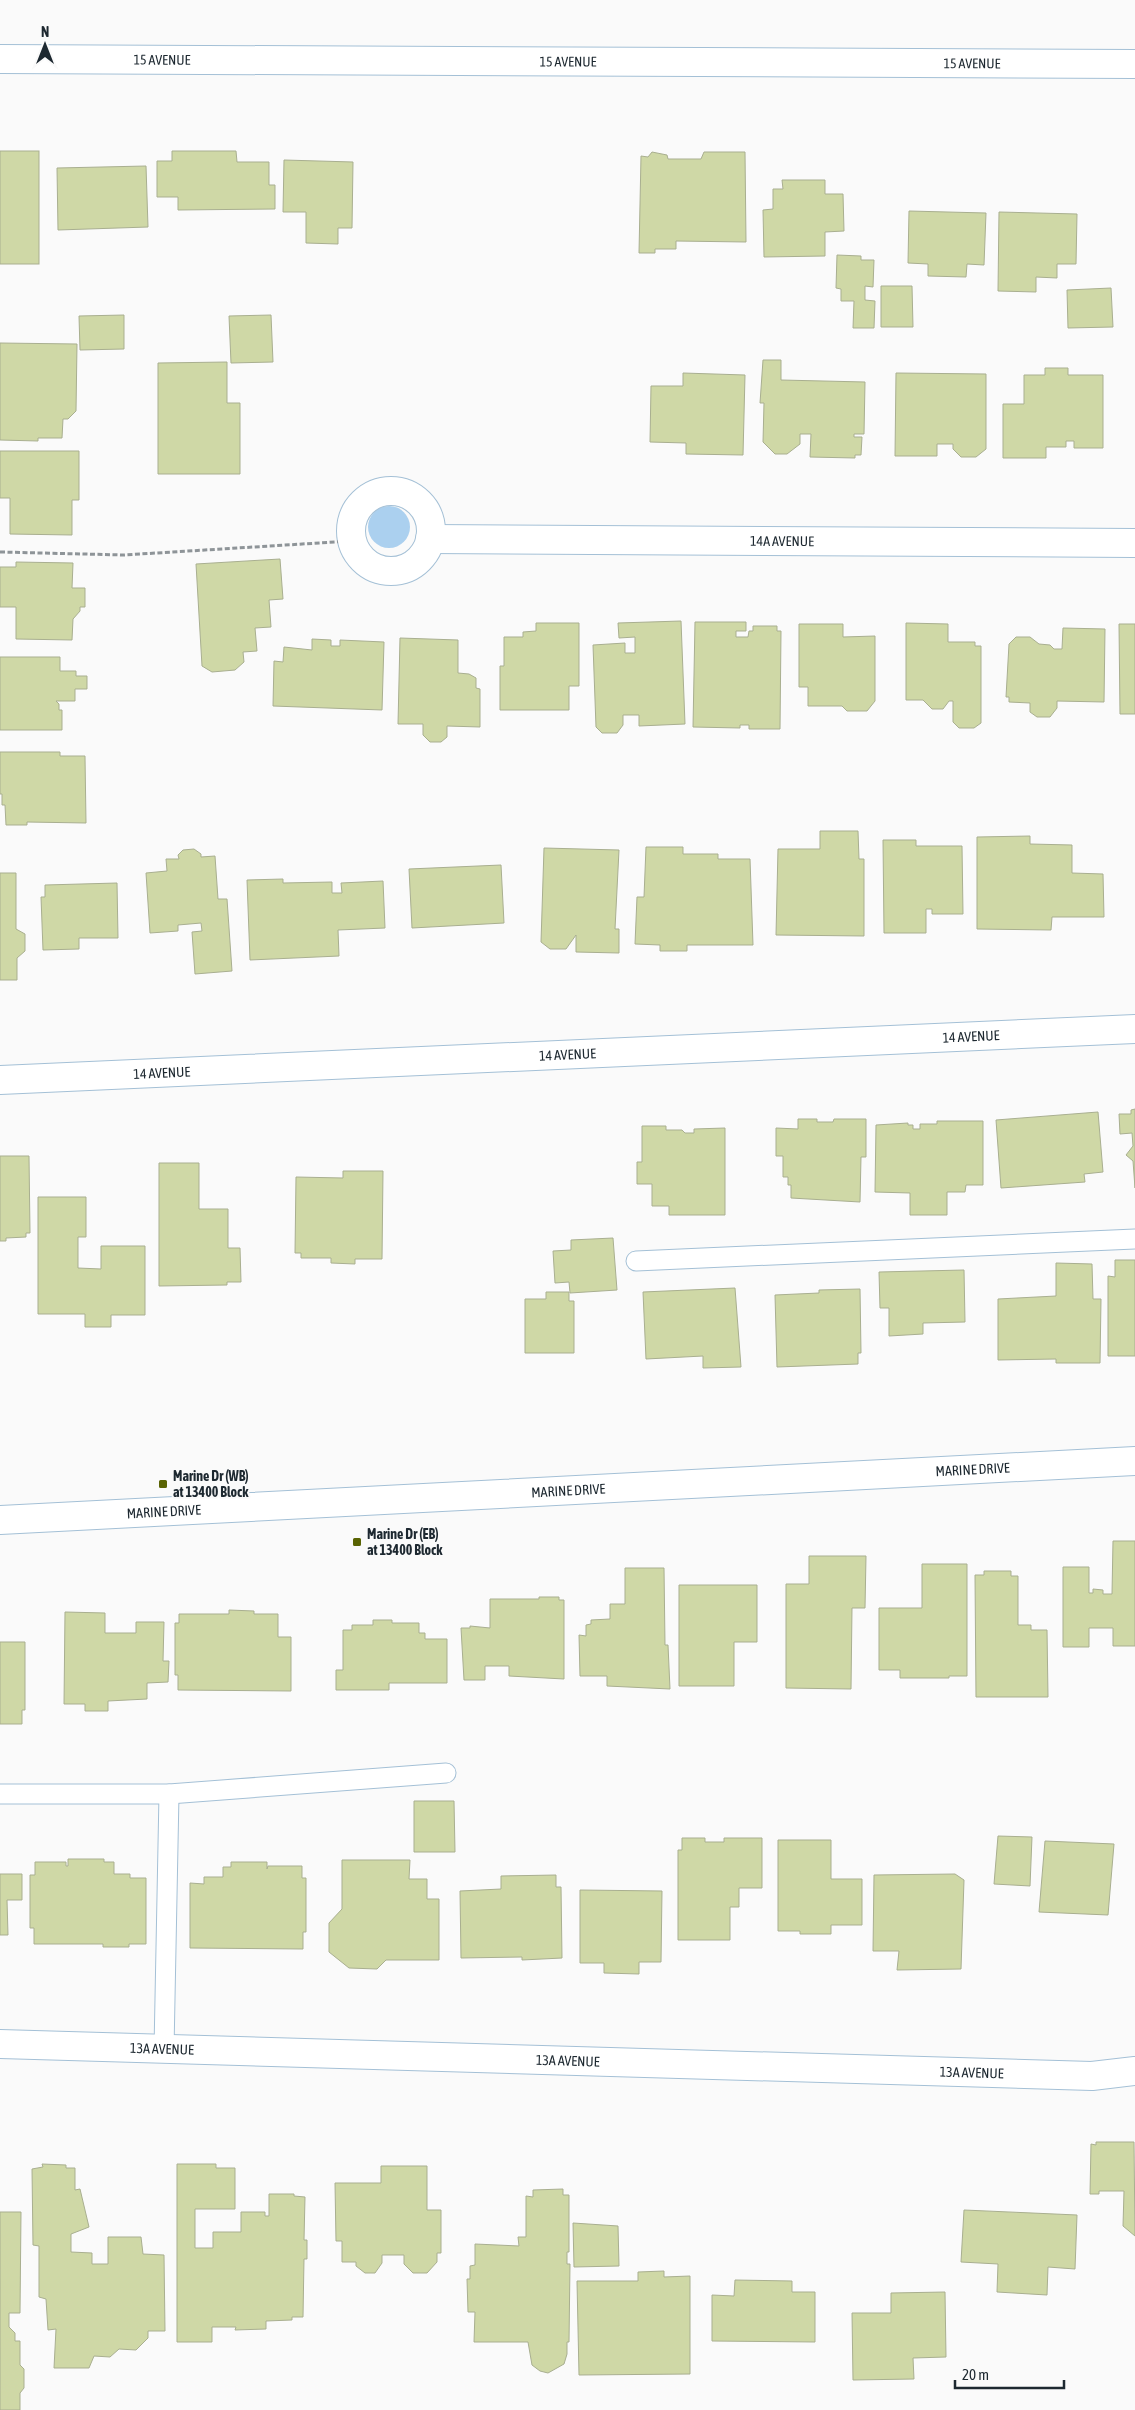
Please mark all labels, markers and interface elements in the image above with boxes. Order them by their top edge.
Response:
north arrow [20,20,70,70]
text: N [41,24,49,40]
street label: 15 AVENUE [133,52,191,68]
street label: 15 AVENUE [539,53,597,70]
street label: 15 AVENUE [943,55,1001,71]
street label: 14A AVENUE [750,533,814,549]
street label: 14 AVENUE [942,1027,1000,1046]
street label: 14 AVENUE [539,1045,596,1064]
street label: 14 AVENUE [133,1063,191,1082]
street label: MARINE DRIVE [935,1460,1010,1479]
place label: Marine Dr (WB) at 13400 Block [173,1468,249,1500]
marker: Marine Dr (WB) at 13400 Block [157,1478,169,1490]
street label: MARINE DRIVE [531,1481,606,1500]
street label: MARINE DRIVE [126,1502,201,1521]
place label: Marine Dr (EB) at 13400 Block [367,1526,443,1558]
marker: Marine Dr (EB) at 13400 Block [351,1536,363,1548]
street label: 13A AVENUE [130,2040,194,2058]
street label: 13A AVENUE [536,2052,600,2070]
street label: 13A AVENUE [939,2064,1004,2081]
scale bar [955,2358,1064,2390]
text: 20 m [962,2366,989,2383]

